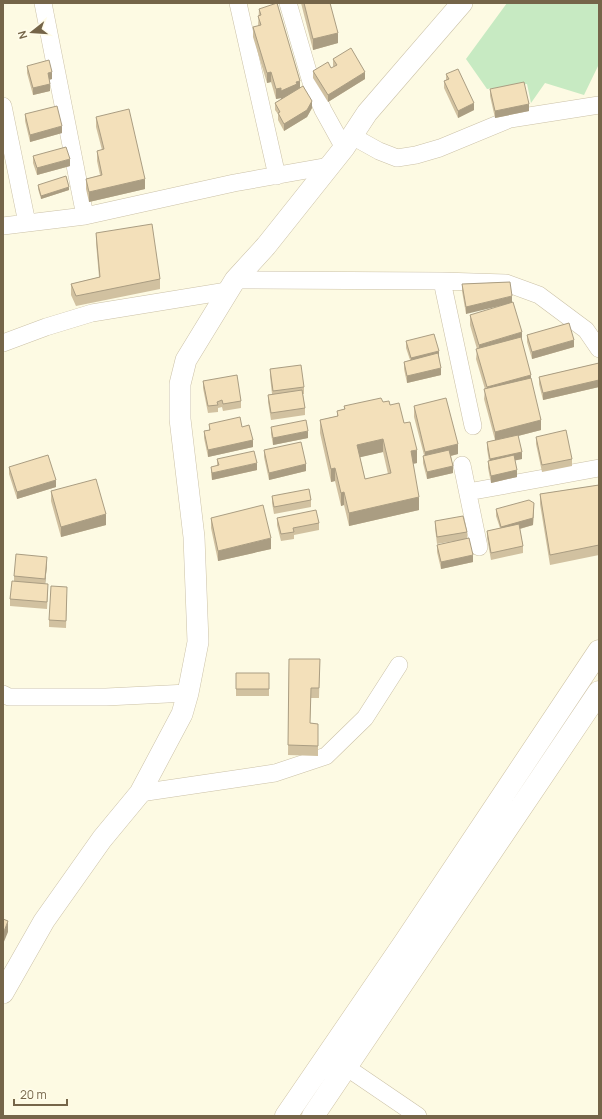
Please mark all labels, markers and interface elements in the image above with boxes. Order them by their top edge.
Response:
north arrow [12,12,52,52]
text: N [14,29,30,41]
scale bar [14,1081,67,1107]
text: 20 m [20,1086,47,1103]

